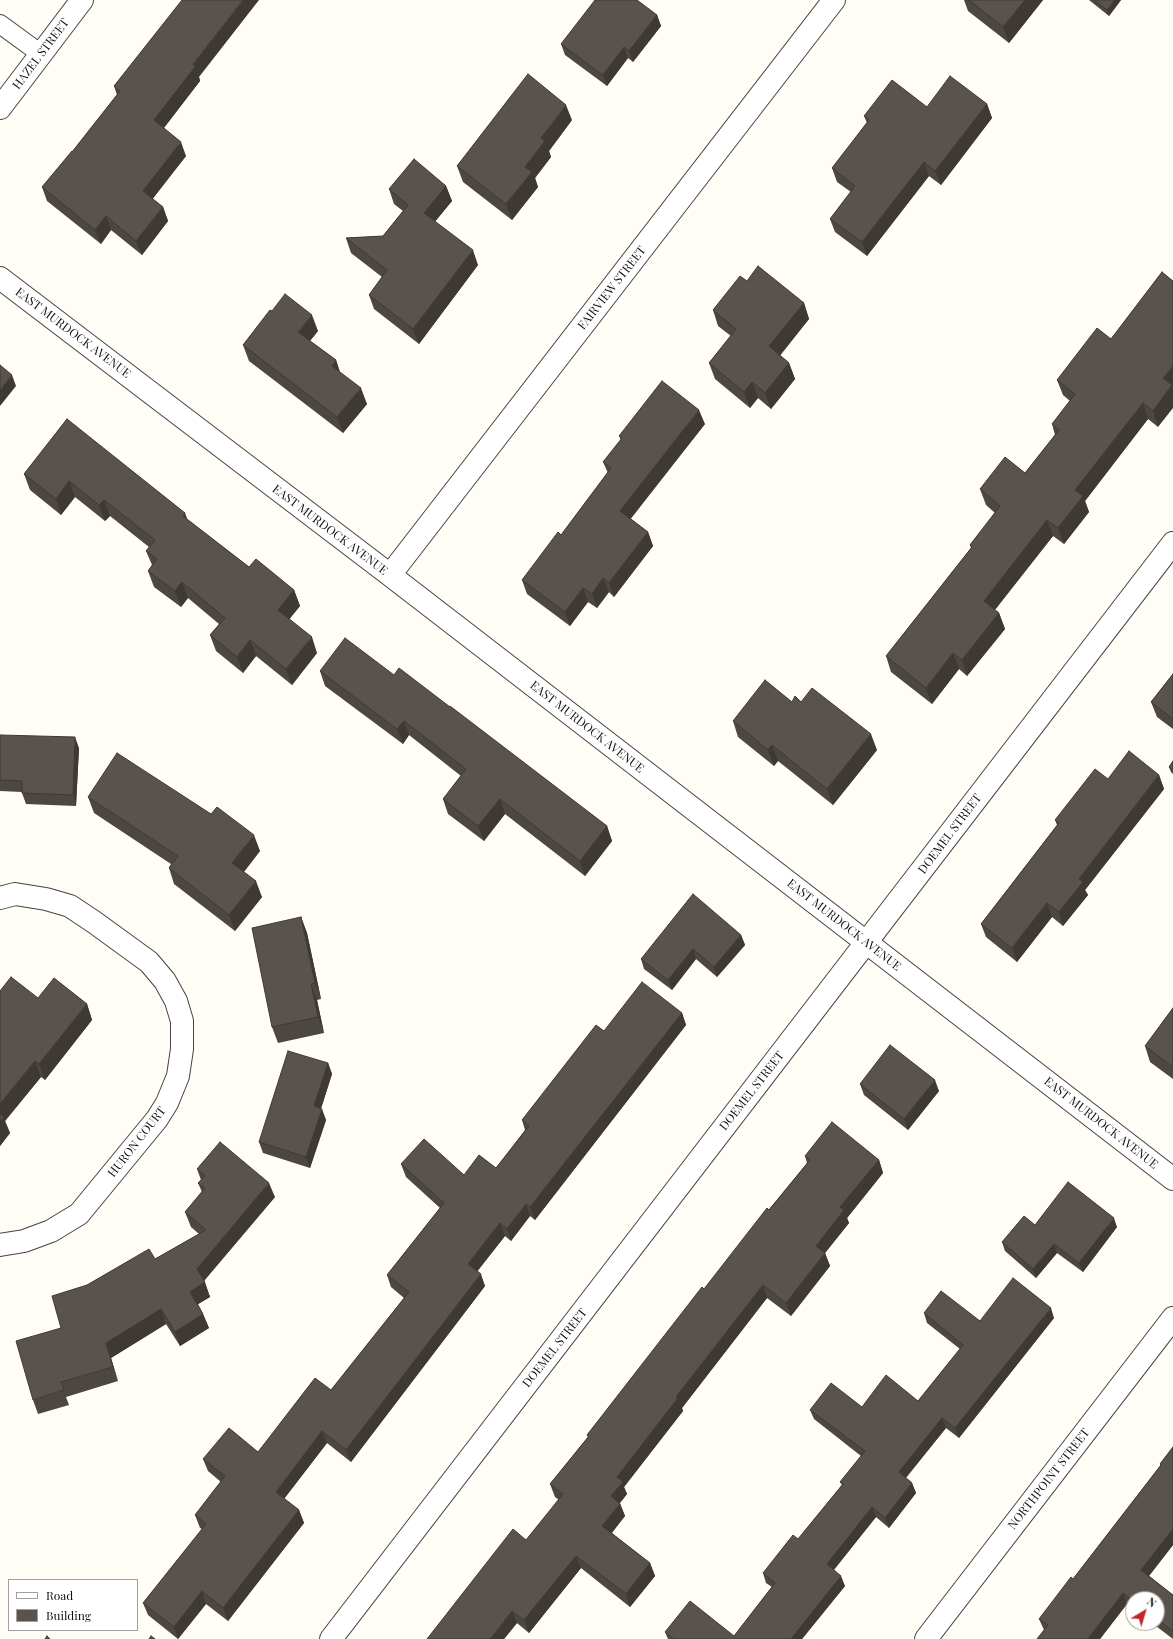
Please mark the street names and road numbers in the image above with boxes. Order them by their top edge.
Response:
street label: HAZEL STREET [10,16,72,92]
street label: FAIRVIEW STREET [575,243,649,333]
street label: EAST MURDOCK AVENUE [12,285,134,381]
street label: EAST MURDOCK AVENUE [269,482,391,578]
street label: EAST MURDOCK AVENUE [527,678,647,776]
street label: DOEMEL STREET [915,791,985,877]
street label: EAST MURDOCK AVENUE [784,876,904,974]
street label: DOEMEL STREET [717,1049,787,1133]
street label: EAST MURDOCK AVENUE [1041,1074,1161,1172]
street label: HURON COURT [105,1104,169,1180]
street label: DOEMEL STREET [520,1306,590,1390]
street label: NORTHPOINT STREET [1005,1426,1093,1532]

